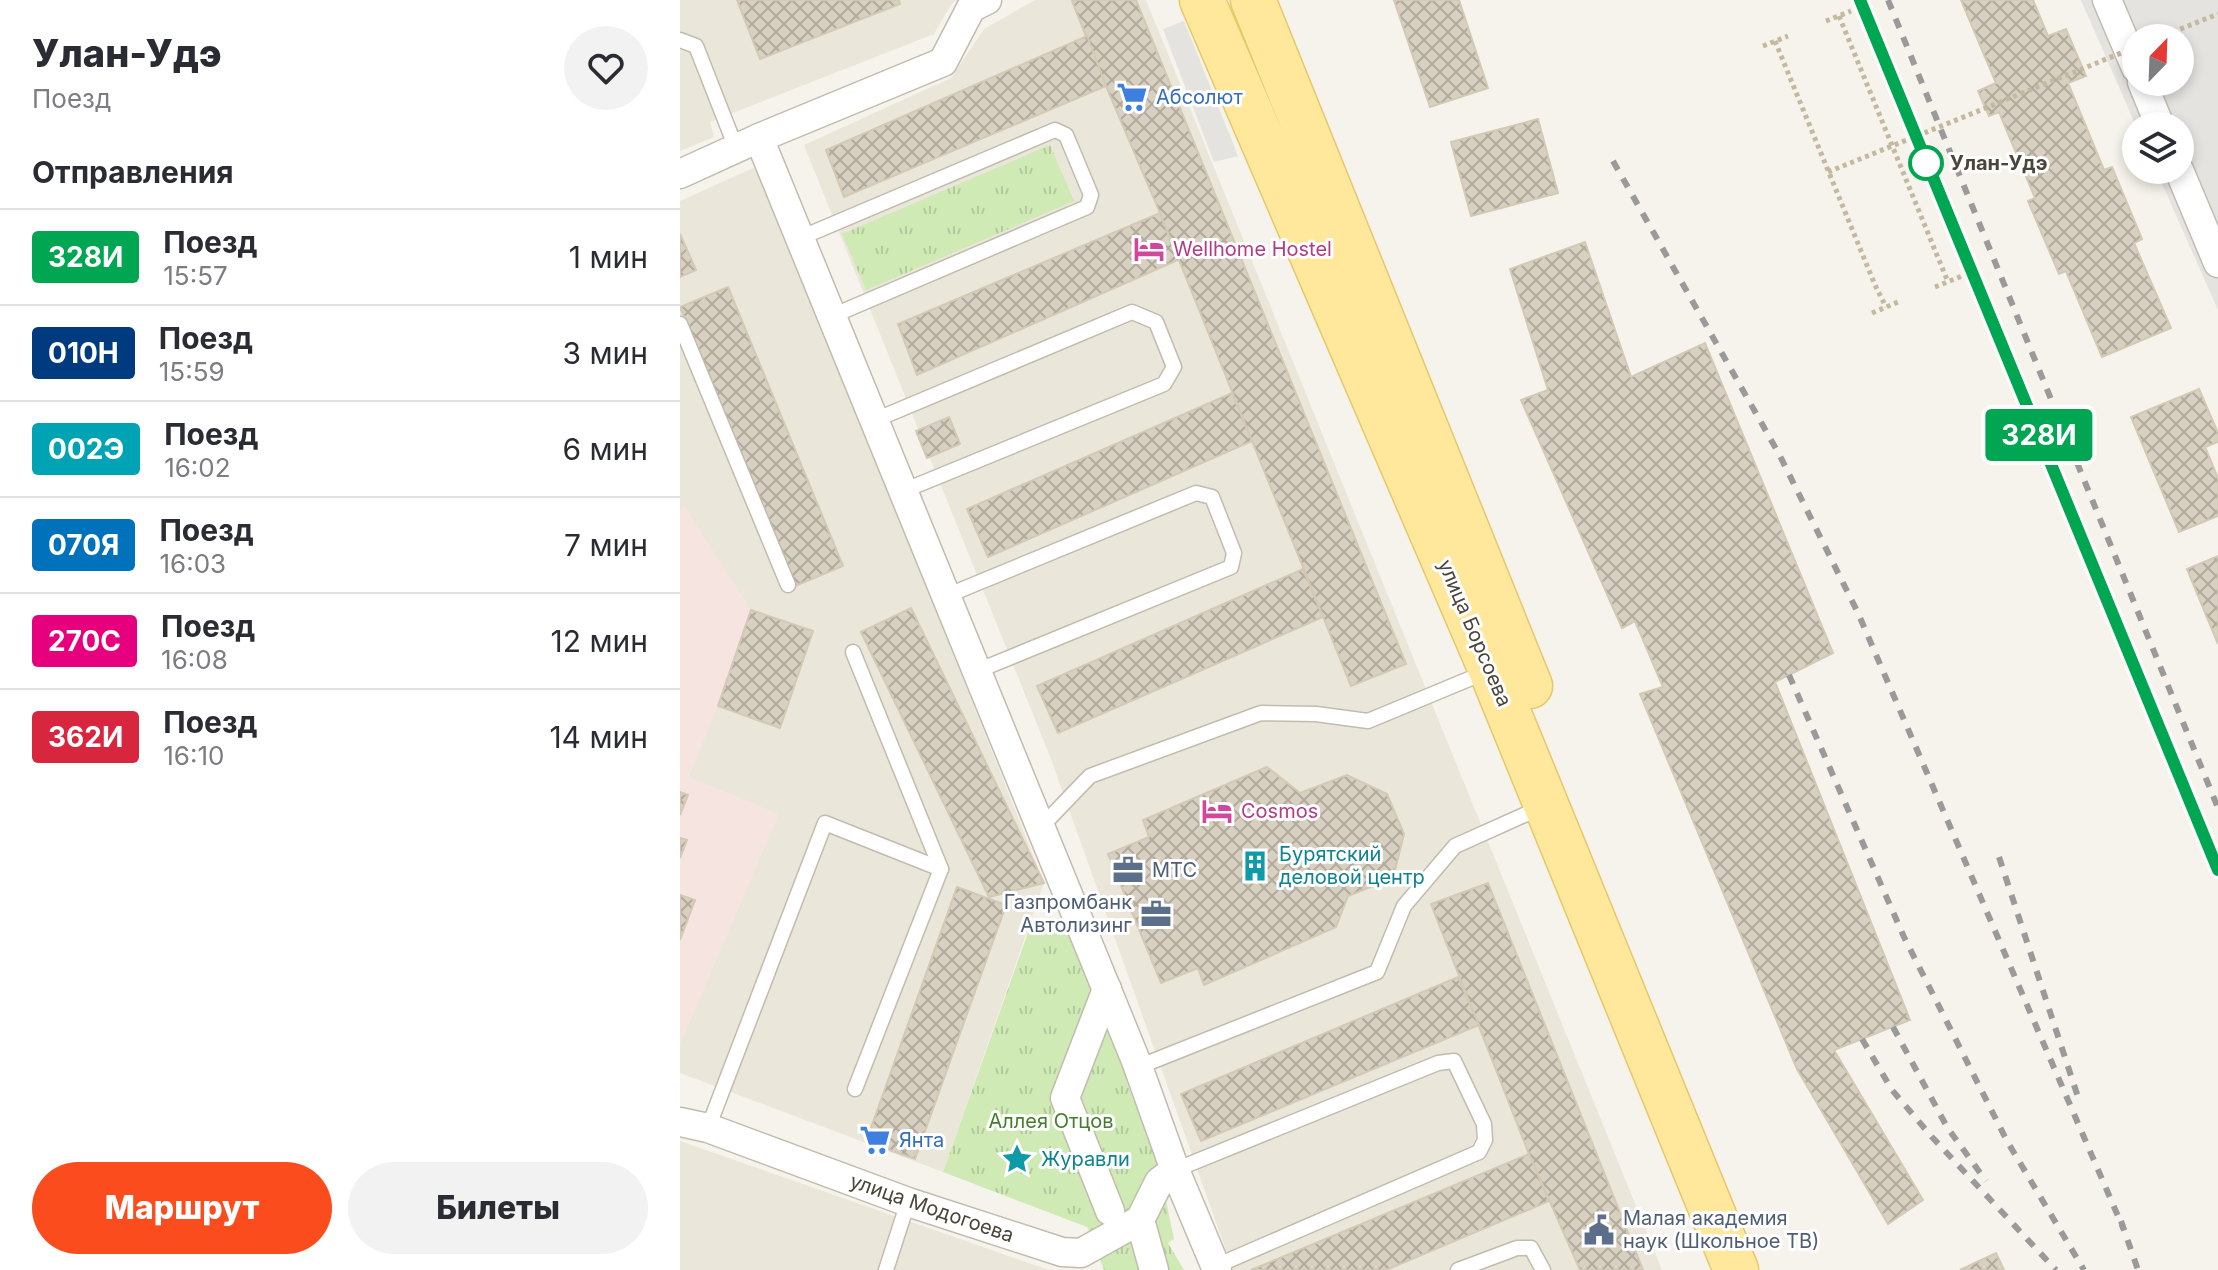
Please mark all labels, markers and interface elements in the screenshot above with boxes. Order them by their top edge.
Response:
north arrow [2122,24,2194,96]
map controls [2122,24,2194,184]
button: heart [564,26,648,110]
text: Улан-Удэ [32,30,222,76]
supermarket icon: Абсолют [1115,80,1149,114]
text: Поезд [32,83,111,114]
place label: Абсолют [1156,85,1243,109]
button: layers [2122,112,2194,184]
marker: Улан-Удэ [1909,146,1943,180]
place label: Улан-Удэ [1950,151,2047,175]
text: Отправления [32,154,234,190]
text: Поезд [163,224,258,260]
hotel icon: Wellhome Hostel [1132,232,1166,266]
place label: Wellhome Hostel [1173,237,1332,261]
text: 1 мин [569,239,648,275]
text: 328И [48,240,123,274]
text: 15:57 [163,260,228,291]
text: Поезд [159,320,253,356]
text: 3 мин [562,335,648,371]
text: 010Н [48,336,119,370]
text: 15:59 [159,356,225,387]
line badge: 328И [1983,409,2095,461]
text: Поезд [164,416,258,452]
text: 328И [2001,418,2077,452]
text: 6 мин [562,431,648,467]
text: 002Э [48,432,124,466]
text: 16:02 [164,452,231,483]
text: Поезд [159,512,254,548]
text: 7 мин [564,527,648,563]
text: 070Я [48,528,119,562]
text: 16:03 [159,548,226,579]
street label: улица Борсоева [1433,556,1517,710]
text: Поезд [161,608,255,644]
text: 12 мин [550,623,648,659]
text: 270С [48,624,121,658]
text: 16:08 [161,644,228,675]
text: Поезд [163,704,258,740]
text: 14 мин [549,719,648,755]
text: 362И [48,720,123,754]
text: 16:10 [163,740,224,771]
hotel icon: Cosmos [1200,794,1234,828]
place label: Cosmos [1241,799,1318,823]
place label: Бурятский деловой центр [1279,842,1425,889]
building icon: Бурятский деловой центр [1238,849,1272,883]
office icon: МТС [1111,853,1145,887]
place label: МТС [1152,858,1197,882]
place label: Газпромбанк Автолизинг [1004,890,1132,937]
office icon: Газпромбанк Автолизинг [1139,897,1173,931]
park label: Аллея Отцов [988,1109,1114,1133]
supermarket icon: Янта [858,1123,892,1157]
place label: Янта [899,1128,944,1152]
place icon: Журавли [1000,1142,1034,1176]
place label: Журавли [1041,1147,1130,1171]
button: Маршрут [32,1162,332,1254]
button: Билеты [348,1162,648,1254]
street label: улица Модогоева [847,1169,1017,1247]
place label: Малая академия наук (Школьное ТВ) [1623,1206,1819,1253]
public building icon: Малая академия наук (Школьное ТВ) [1582,1213,1616,1247]

